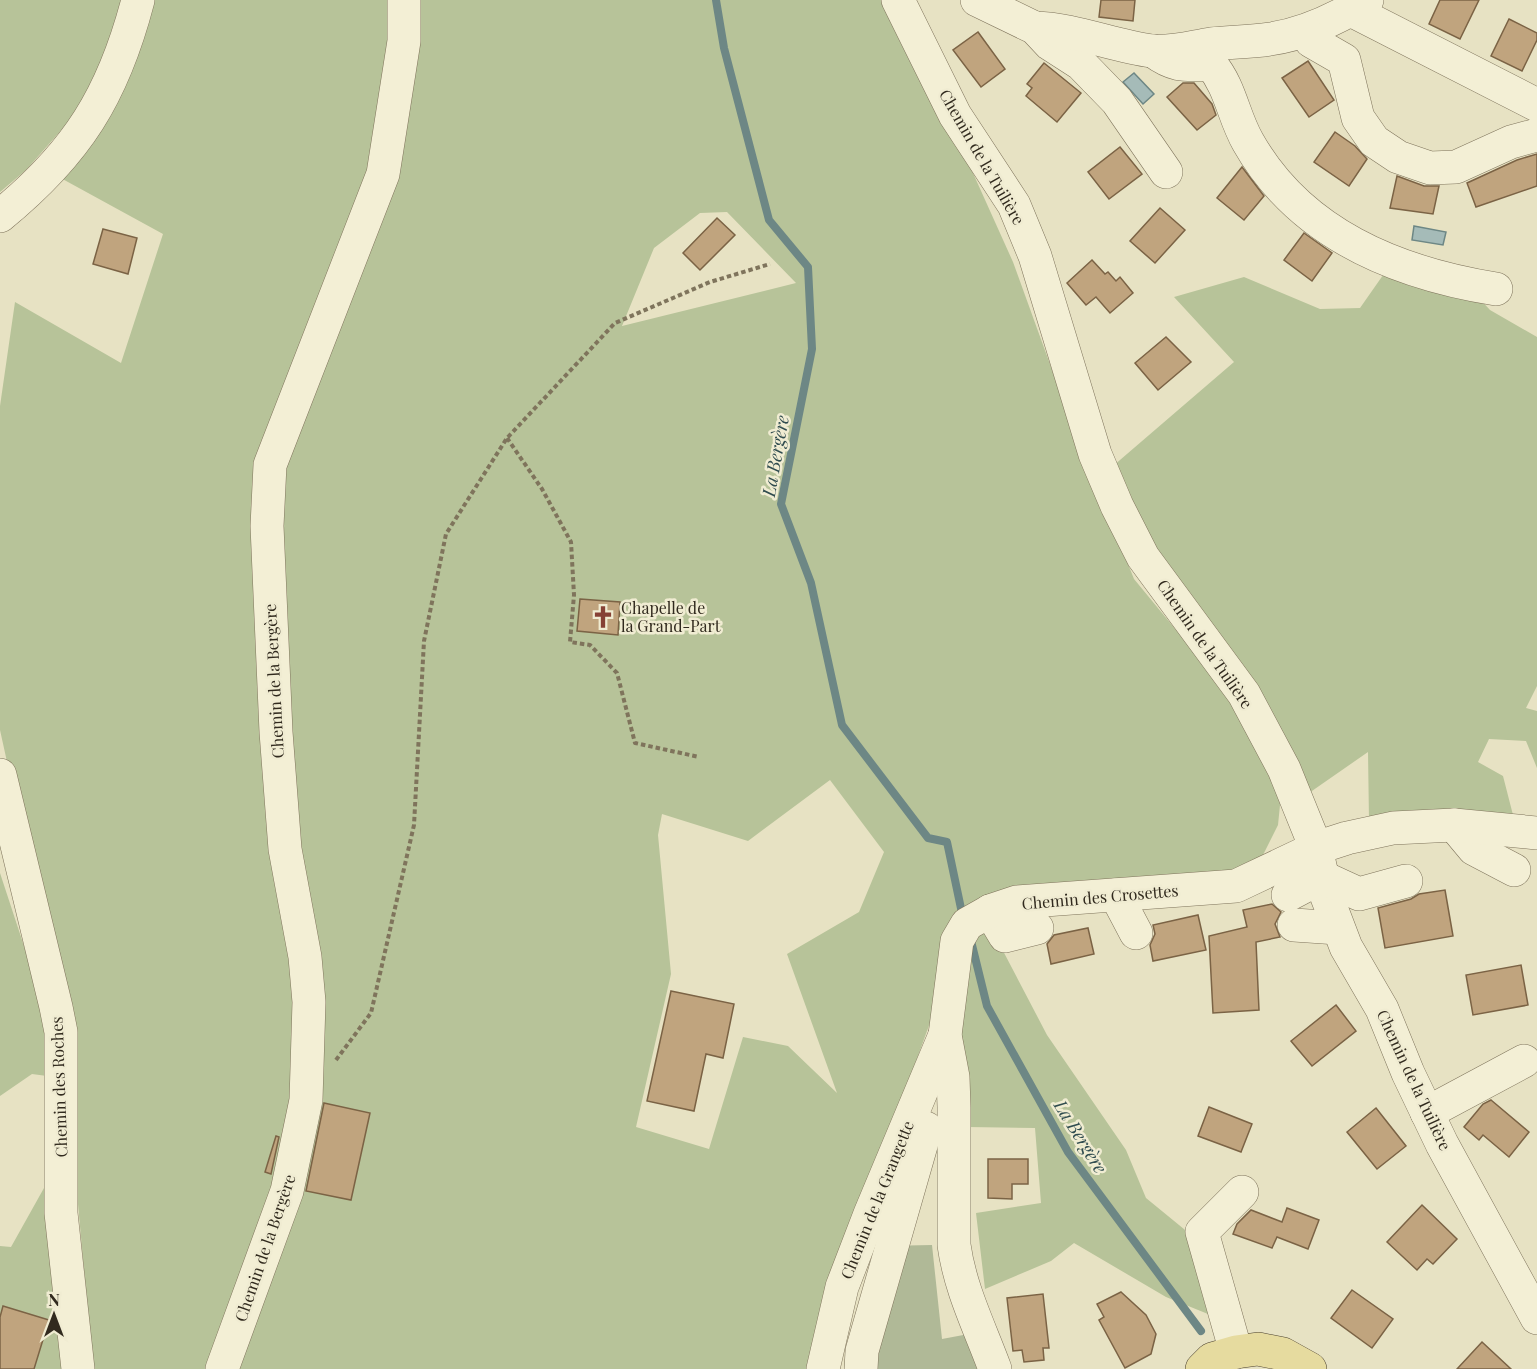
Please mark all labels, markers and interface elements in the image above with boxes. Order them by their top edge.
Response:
street label: Chemin de la Tuilière [935,85,1030,228]
water label: La Bergère [756,413,794,499]
street label: Chemin de la Tuilière [1153,575,1258,712]
place label: Chapelle de la Grand-Part [621,597,721,636]
street label: Chemin de la Bergère [259,603,288,759]
church icon: Chapelle de la Grand-Part [590,604,616,630]
street label: Chemin des Crosettes [1021,879,1179,914]
street label: Chemin de la Tuilière [1373,1006,1456,1153]
street label: Chemin des Roches [46,1016,71,1158]
water label: La Bergère [1048,1094,1113,1178]
street label: Chemin de la Grangette [835,1117,918,1282]
street label: Chemin de la Bergère [229,1171,300,1324]
north arrow [24,1285,84,1345]
text: N [48,1289,60,1310]

